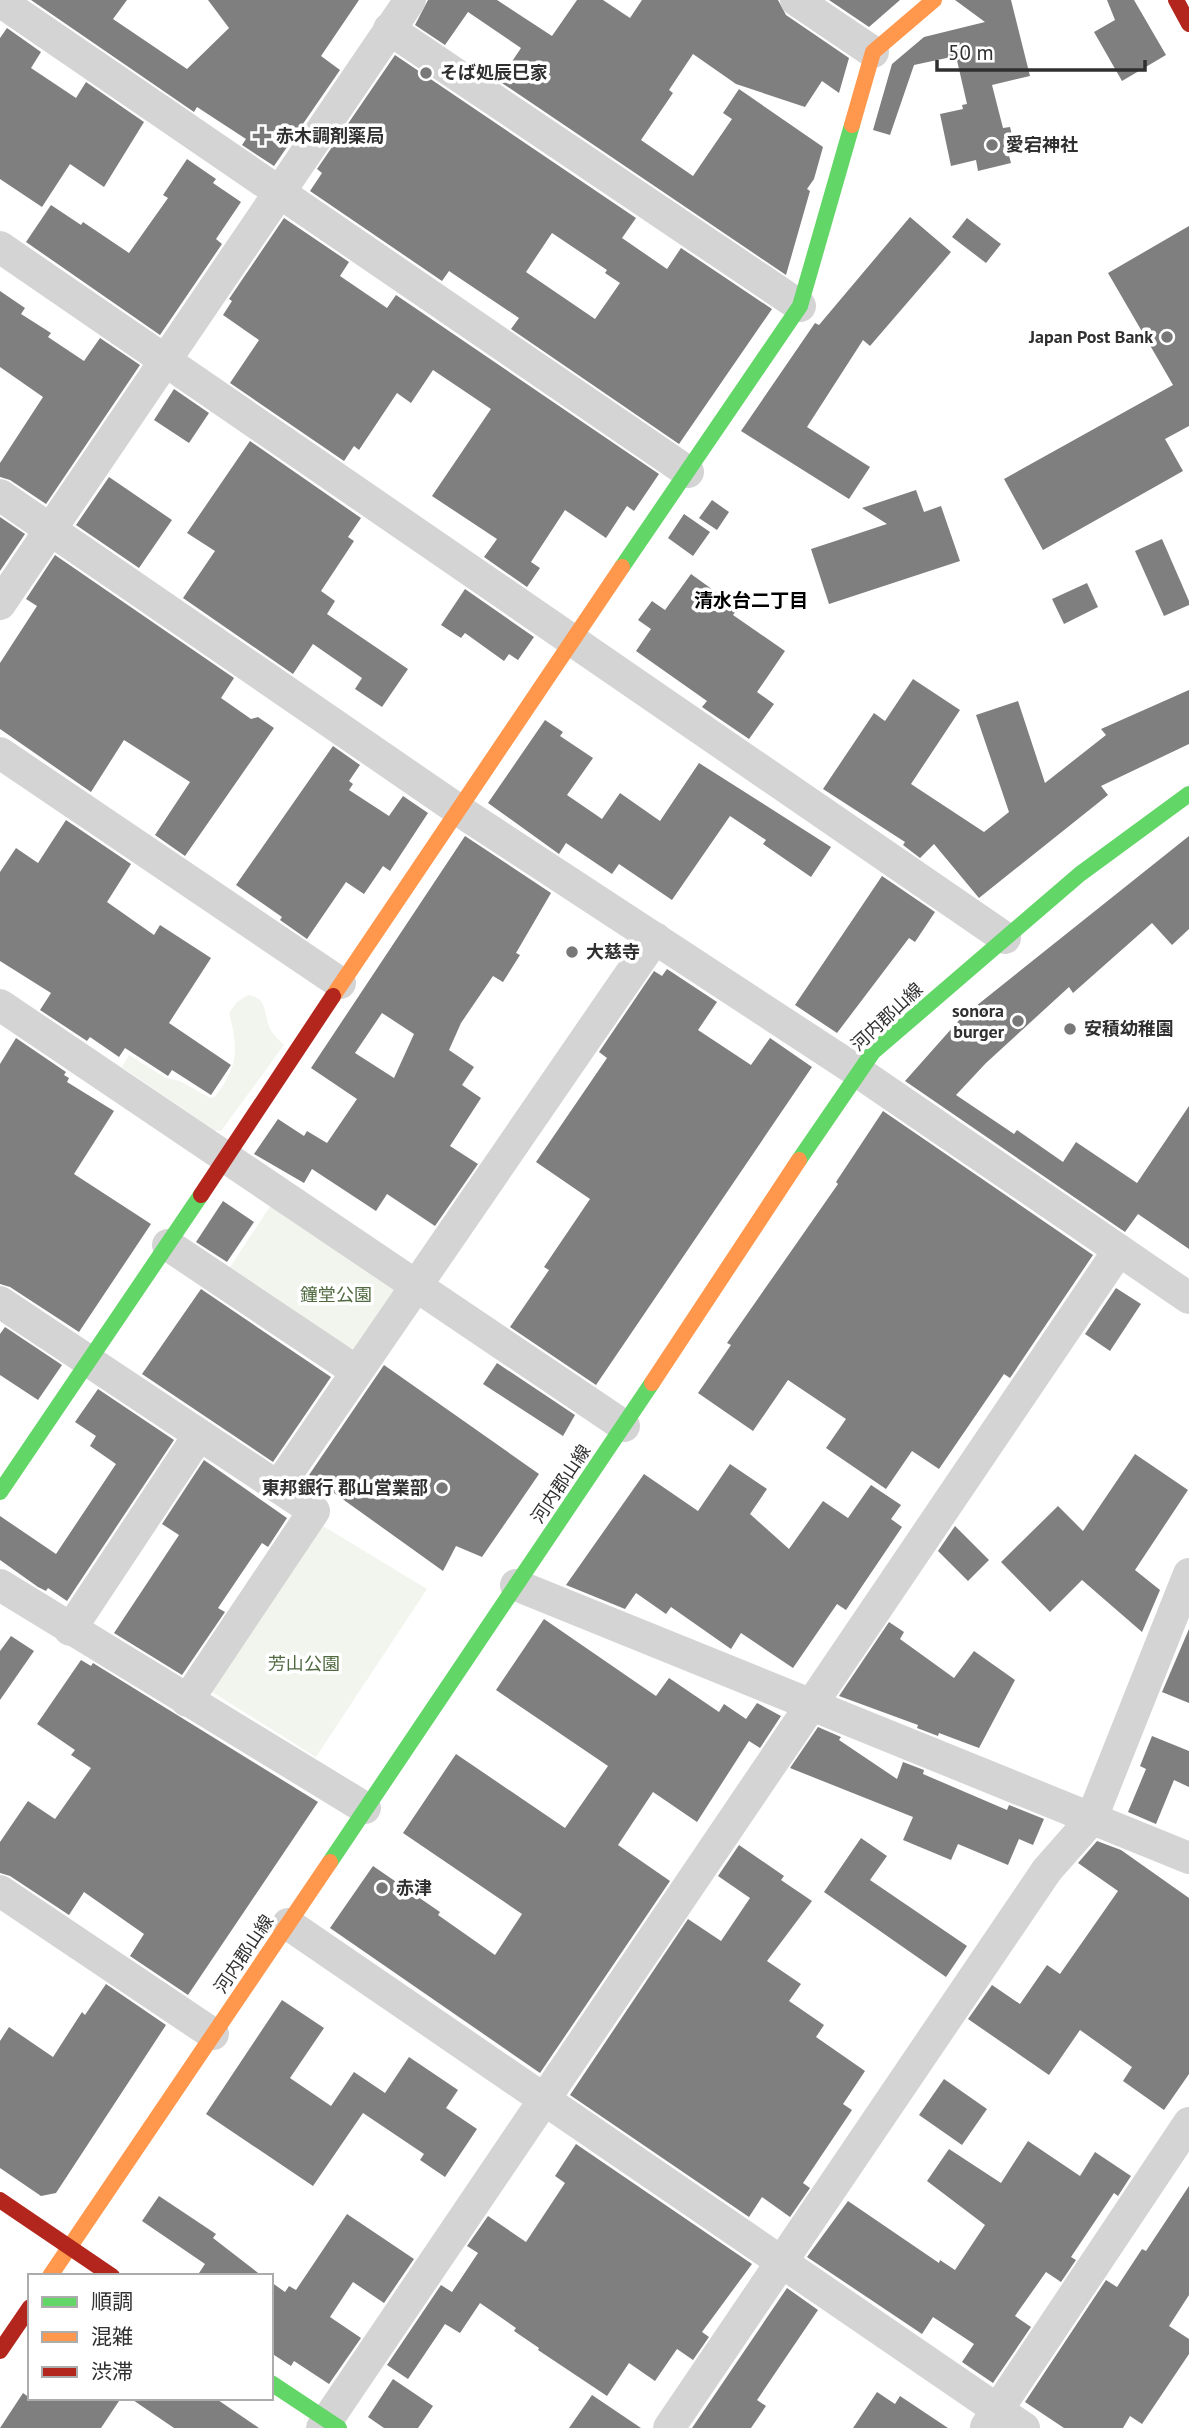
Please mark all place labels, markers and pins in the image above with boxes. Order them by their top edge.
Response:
place label: そば処辰巳家 [440,61,548,84]
marker: そば処辰巳家 [418,65,434,81]
place label: 赤木調剤薬局 [276,124,384,147]
marker: 赤木調剤薬局 [254,128,270,144]
place label: 愛宕神社 [1006,133,1078,156]
marker: 愛宕神社 [984,137,1000,153]
place label: Japan Post Bank [1028,325,1153,348]
marker: Japan Post Bank [1159,329,1175,345]
place label: 大慈寺 [586,940,640,963]
marker: 大慈寺 [564,944,580,960]
place label: sonora burger [952,999,1005,1043]
marker: sonora burger [1010,1013,1026,1029]
place label: 安積幼稚園 [1084,1017,1174,1040]
marker: 安積幼稚園 [1062,1021,1078,1037]
place label: 東邦銀行 郡山営業部 [261,1476,428,1499]
marker: 東邦銀行 郡山営業部 [434,1480,450,1496]
place label: 赤津 [396,1876,432,1899]
marker: 赤津 [374,1880,390,1896]

